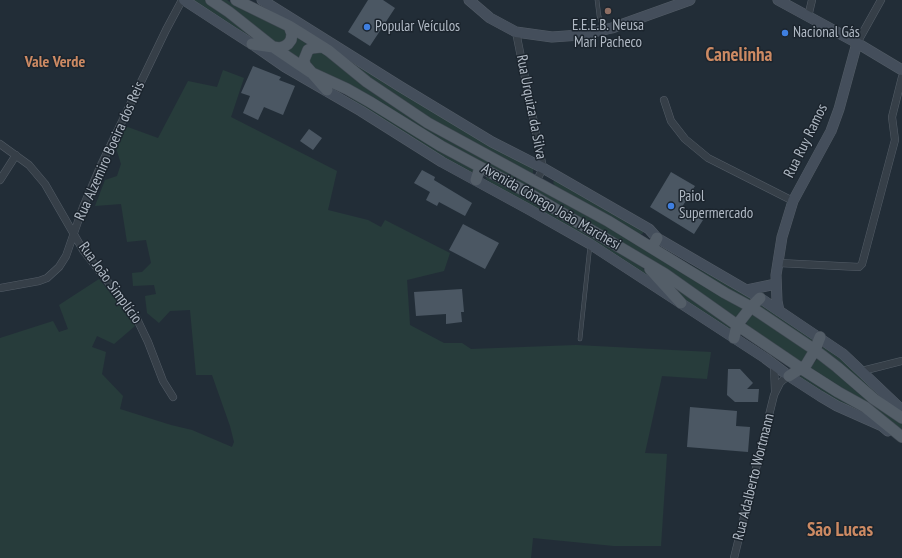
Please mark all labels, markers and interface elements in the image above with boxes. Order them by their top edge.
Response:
marker: E.E.E.B. Neusa Mari Pacheco [603,6,613,16]
place label: E.E.E.B. Neusa Mari Pacheco [572,17,644,52]
place label: Popular Veículos [375,18,460,36]
marker: Popular Veículos [362,22,372,32]
place label: Nacional Gás [793,24,860,42]
marker: Nacional Gás [780,28,790,38]
district label: Canelinha [706,45,772,67]
district label: Vale Verde [25,52,85,72]
street label: Rua Urquiza da Silva [512,53,550,161]
street label: Rua Alzemiro Boeira dos Reis [71,79,149,223]
street label: Rua Ruy Ramos [780,101,832,181]
street label: Avenida Cônego João Marchesi [478,160,624,254]
place label: Paiol Supermercado [679,188,753,223]
marker: Paiol Supermercado [666,201,676,211]
street label: Rua João Simplício [74,239,146,327]
street label: Rua Adalberto Wortmann [729,412,779,542]
district label: São Lucas [807,520,873,542]

